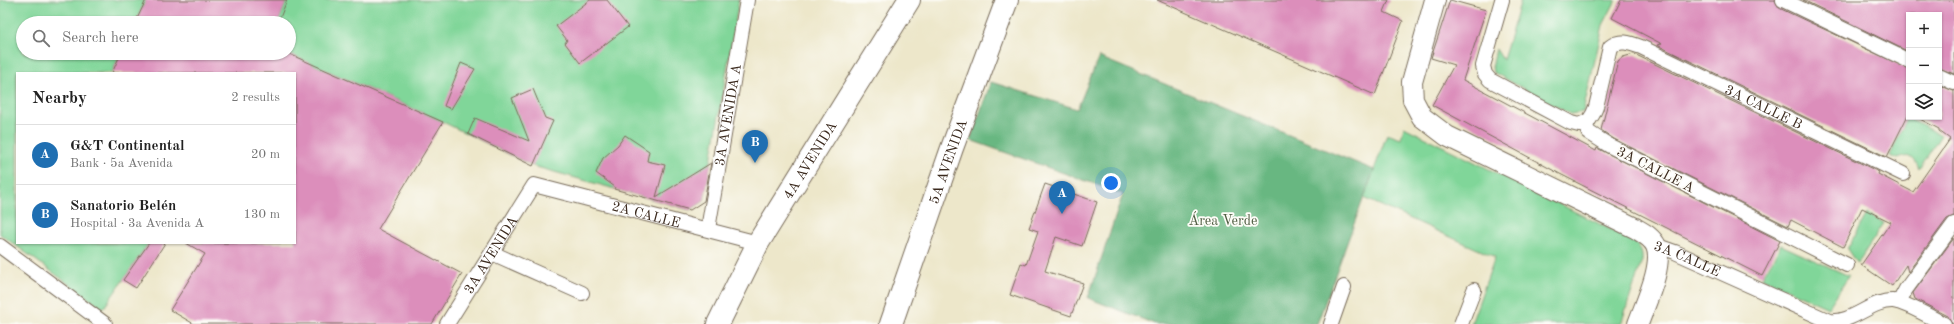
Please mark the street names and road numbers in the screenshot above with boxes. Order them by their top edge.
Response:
street label: 3A AVENIDA A [713,62,744,167]
street label: 3A CALLE B [1722,83,1804,132]
street label: 5A AVENIDA [927,117,970,206]
street label: 4A AVENIDA [781,119,840,202]
street label: 3A CALLE A [1614,144,1697,196]
street label: 2A CALLE [610,199,682,231]
street label: 3A AVENIDA [462,213,521,296]
street label: 3A CALLE [1652,239,1722,279]

